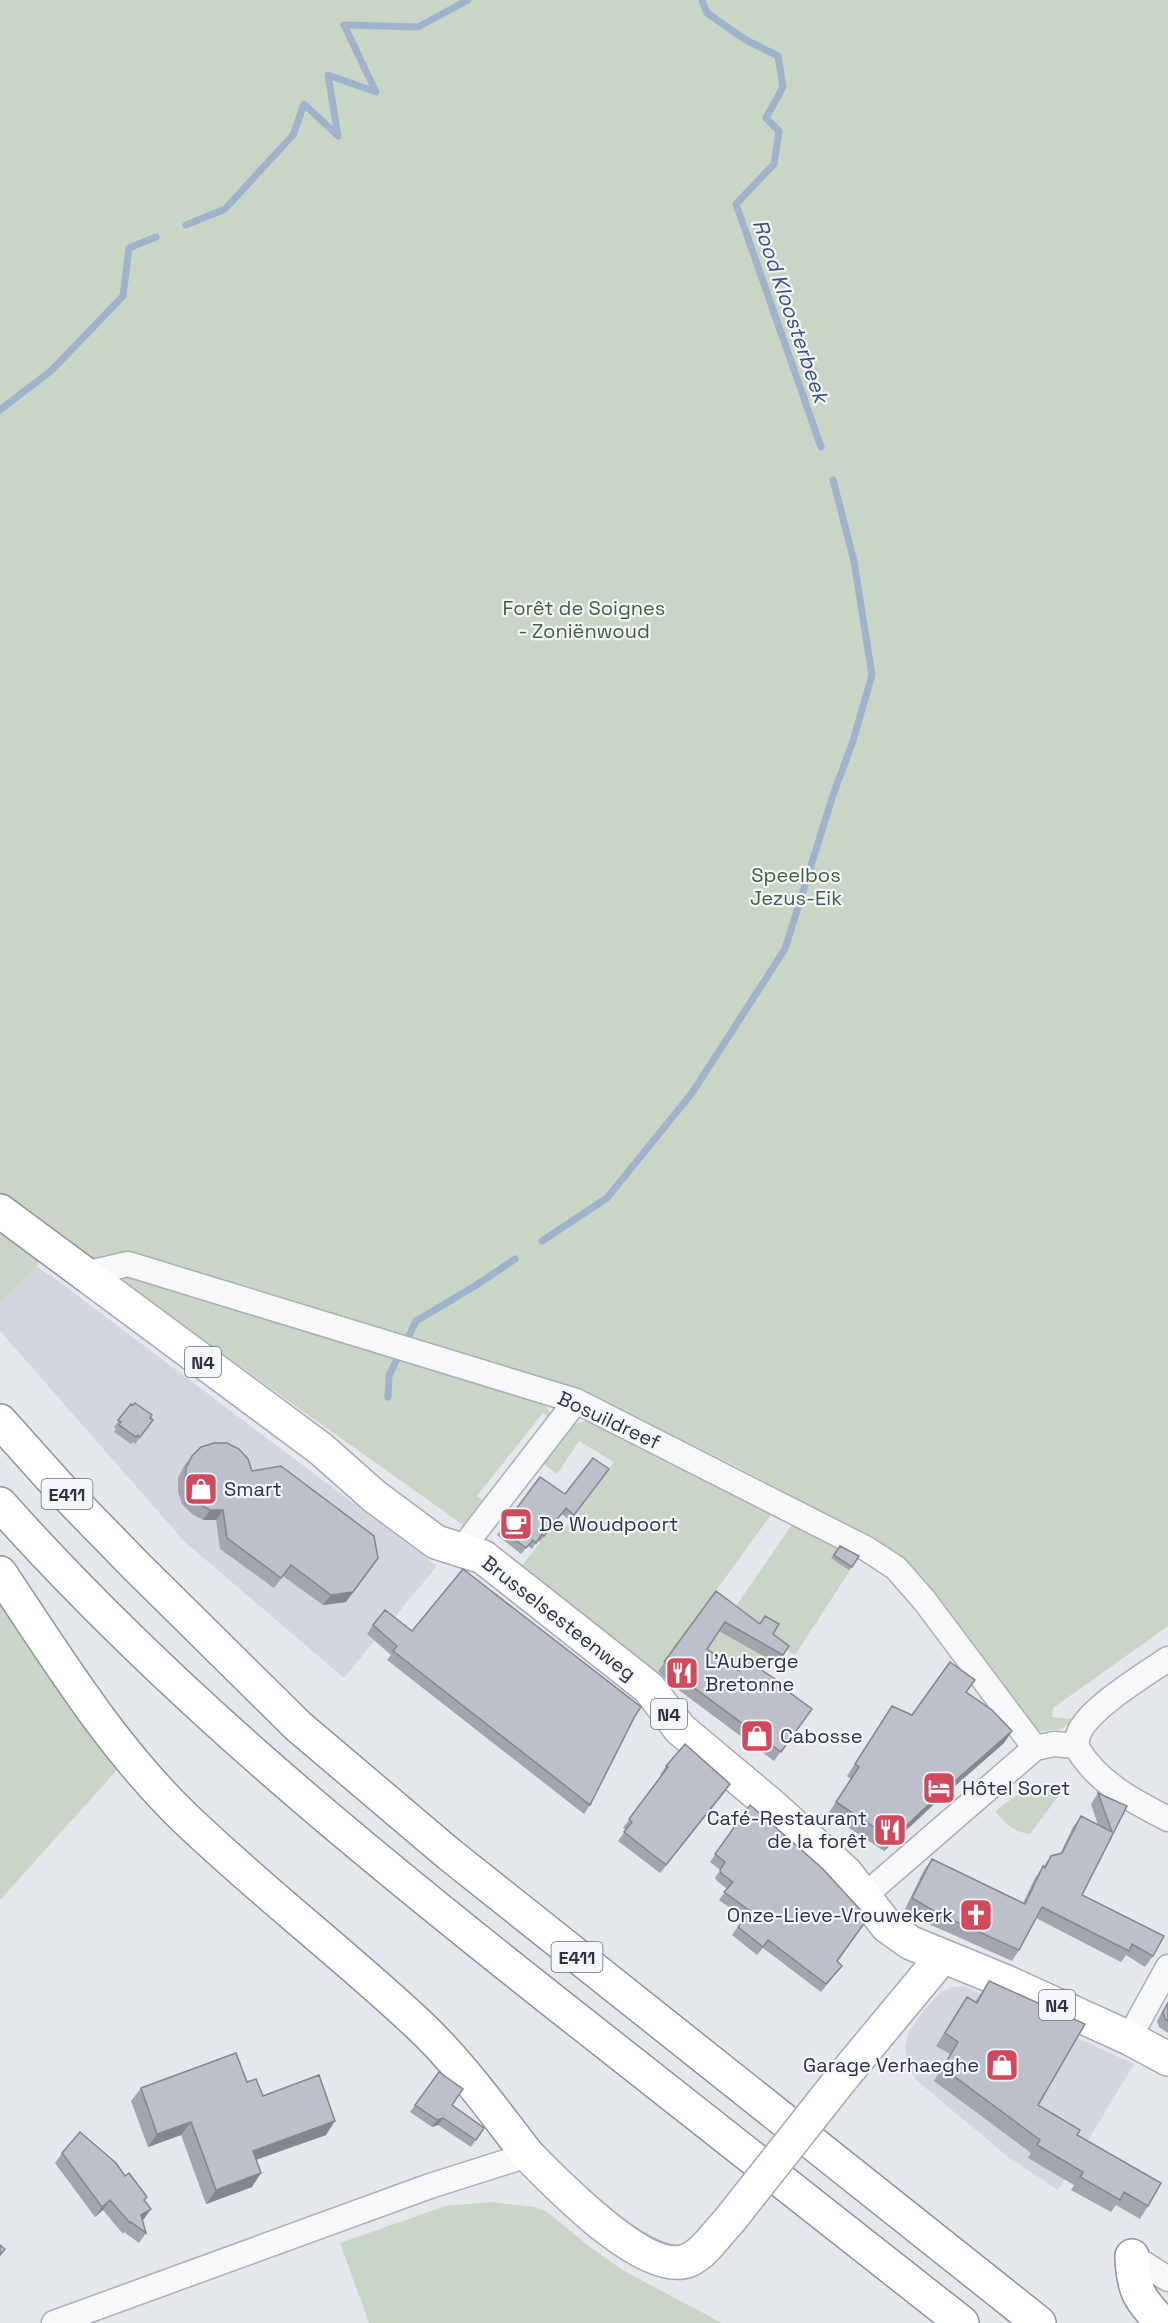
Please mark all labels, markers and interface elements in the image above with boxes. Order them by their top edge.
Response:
water label: Rood Kloosterbeek [747,216,836,409]
park label: Forêt de Soignes - Zoniënwoud [503,595,665,644]
park label: Speelbos Jezus-Eik [750,862,842,911]
road number: N4 [185,1347,221,1377]
street label: Bosuildreef [553,1385,665,1455]
shop icon: Smart [183,1471,219,1507]
place label: Smart [224,1476,282,1502]
road number: E411 [42,1479,92,1509]
cafe icon: De Woudpoort [498,1506,534,1542]
place label: De Woudpoort [539,1511,678,1537]
street label: Brusselsesteenweg [477,1550,641,1686]
place label: L'Auberge Bretonne [705,1648,799,1697]
restaurant icon: L'Auberge Bretonne [664,1655,700,1691]
road number: N4 [651,1699,687,1729]
shop icon: Cabosse [739,1718,775,1754]
place label: Cabosse [780,1723,863,1749]
hotel icon: Hôtel Soret [921,1770,957,1806]
place label: Hôtel Soret [962,1775,1070,1801]
place label: Café-Restaurant de la forêt [707,1805,867,1854]
restaurant icon: Café-Restaurant de la forêt [872,1812,908,1848]
church icon: Onze-Lieve-Vrouwekerk [958,1897,994,1933]
place label: Onze-Lieve-Vrouwekerk [727,1902,953,1928]
road number: E411 [552,1942,602,1972]
road number: N4 [1039,1990,1075,2020]
shop icon: Garage Verhaeghe [984,2047,1020,2083]
place label: Garage Verhaeghe [803,2052,979,2078]

